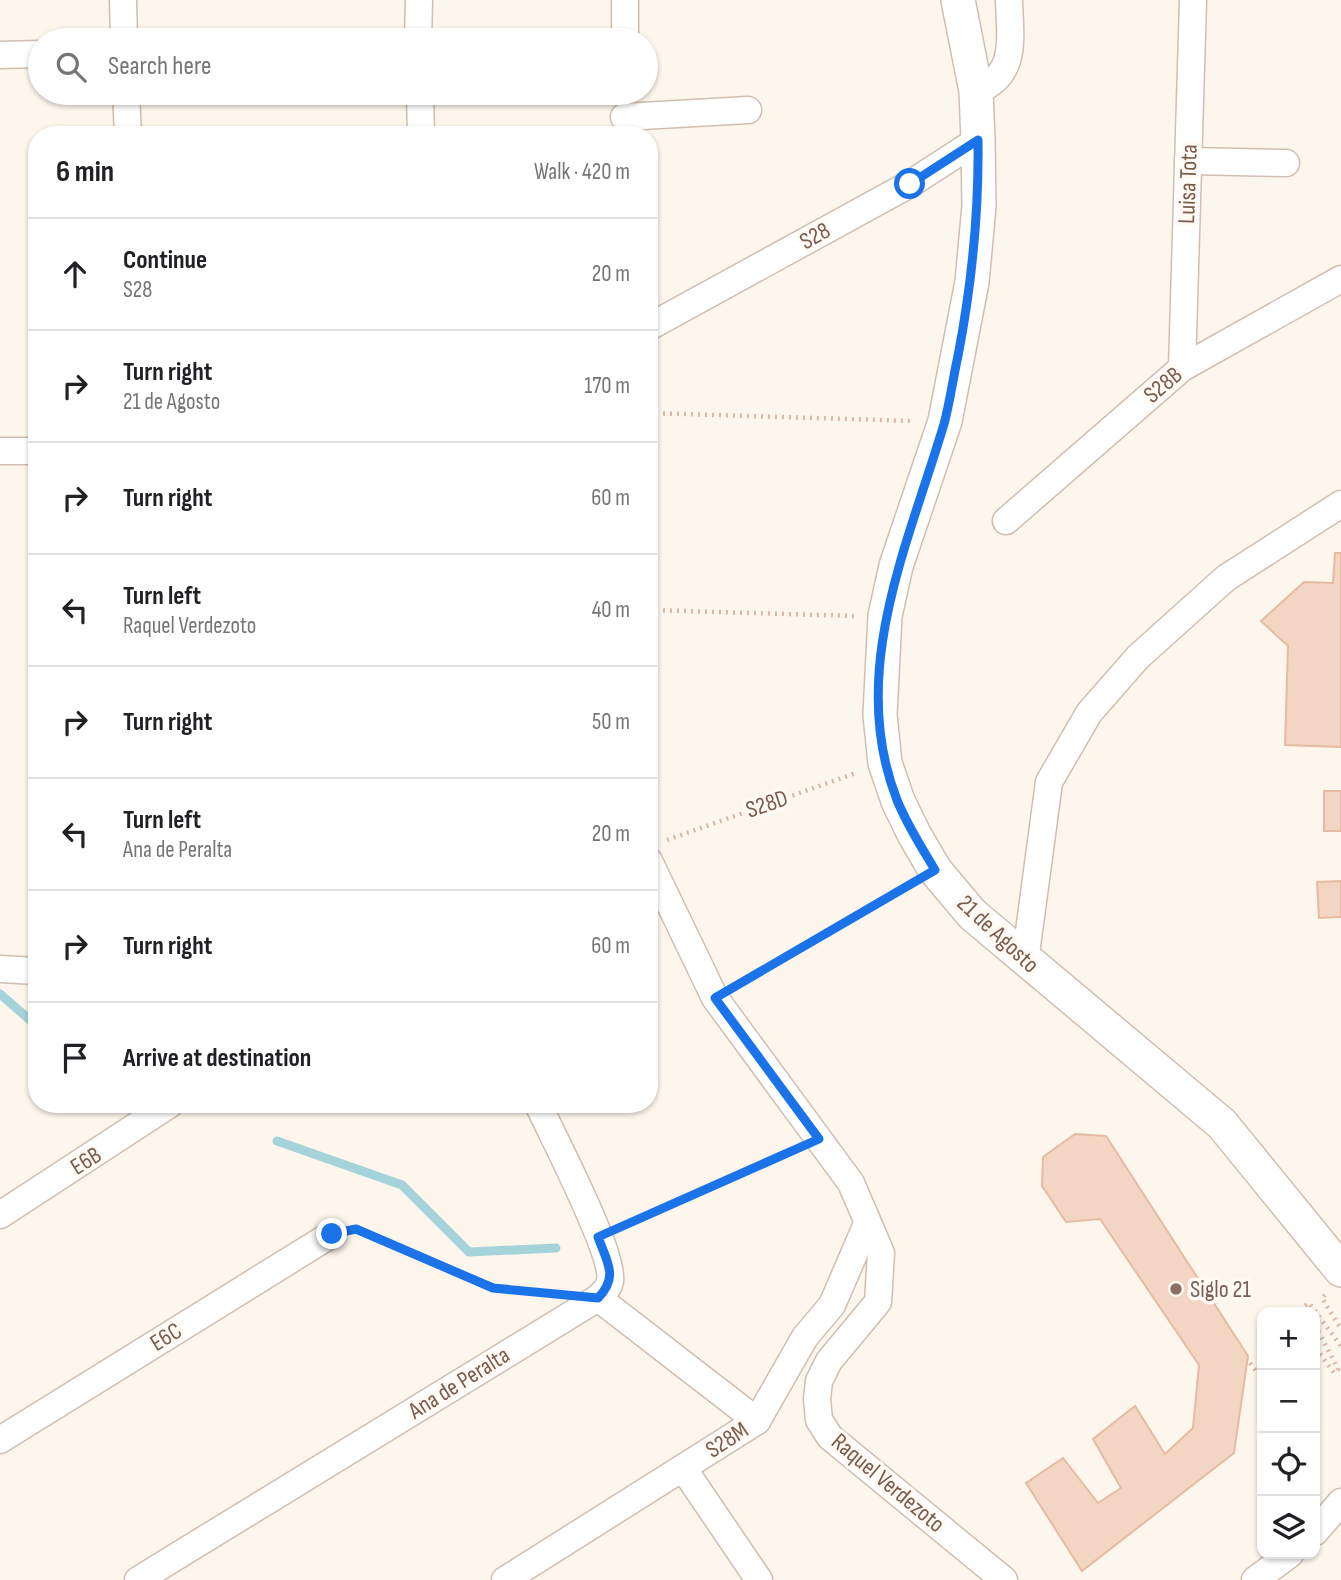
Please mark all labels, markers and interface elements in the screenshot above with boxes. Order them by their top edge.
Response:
search box [28,28,658,105]
icon: search [52,48,90,86]
text: Search here [108,51,211,82]
street label: Luisa Tota [1172,144,1204,224]
text: 6 min [56,154,114,190]
text: Walk · 420 m [534,158,630,186]
route start [894,168,925,199]
street label: S28 [795,216,835,256]
text: Continue [123,245,207,276]
icon: ahead [56,255,94,293]
text: 20 m [592,260,630,288]
text: S28 [123,276,152,304]
text: Turn right [123,357,212,388]
street label: S28B [1138,361,1188,409]
icon: right [56,367,94,405]
text: 170 m [584,372,630,400]
text: 21 de Agosto [123,388,220,416]
icon: right [56,479,94,517]
text: Turn right [123,483,212,514]
text: 60 m [591,484,630,512]
text: Turn left [123,581,201,612]
icon: left [56,591,94,629]
text: 40 m [592,596,630,624]
text: Raquel Verdezoto [123,612,256,640]
icon: right [56,703,94,741]
text: Turn right [123,707,212,738]
text: 50 m [592,708,630,736]
street label: S28D [742,783,792,825]
text: Turn left [123,805,201,836]
icon: left [56,815,94,853]
text: 20 m [592,820,630,848]
text: Ana de Peralta [123,836,232,864]
street label: 21 de Agosto [951,889,1045,979]
icon: right [56,927,94,965]
text: Turn right [123,931,212,962]
text: 60 m [591,932,630,960]
icon: arrive [56,1039,94,1077]
text: Arrive at destination [123,1043,311,1074]
street label: E6B [65,1140,107,1182]
route end [316,1218,347,1249]
place label: Siglo 21 [1190,1275,1252,1304]
marker: Siglo 21 [1168,1281,1184,1297]
map controls [1257,1307,1320,1559]
button: + [1257,1307,1320,1370]
street label: E6C [145,1316,187,1358]
street label: Ana de Peralta [402,1341,515,1426]
button: − [1257,1370,1320,1433]
street label: S28M [700,1416,754,1464]
street label: Raquel Verdezoto [825,1427,951,1539]
button: locate [1257,1433,1320,1496]
button: layers [1257,1496,1320,1559]

